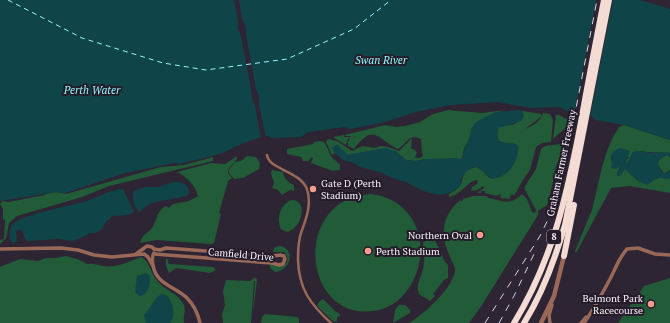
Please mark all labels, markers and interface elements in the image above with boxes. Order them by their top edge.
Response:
water label: Swan River [355,53,408,67]
water label: Perth Water [63,83,121,97]
street label: Graham Farmer Freeway [544,108,579,218]
place label: Gate D (Perth Stadium) [321,177,381,202]
marker: Gate D (Perth Stadium) [308,184,318,194]
place label: Northern Oval [408,229,472,242]
marker: Northern Oval [475,230,485,240]
road number: 8 [547,230,561,244]
street label: Camfield Drive [208,245,274,264]
place label: Perth Stadium [376,245,440,258]
marker: Perth Stadium [363,246,373,256]
place label: Belmont Park Racecourse [583,292,644,317]
marker: Belmont Park Racecourse [646,299,656,309]

